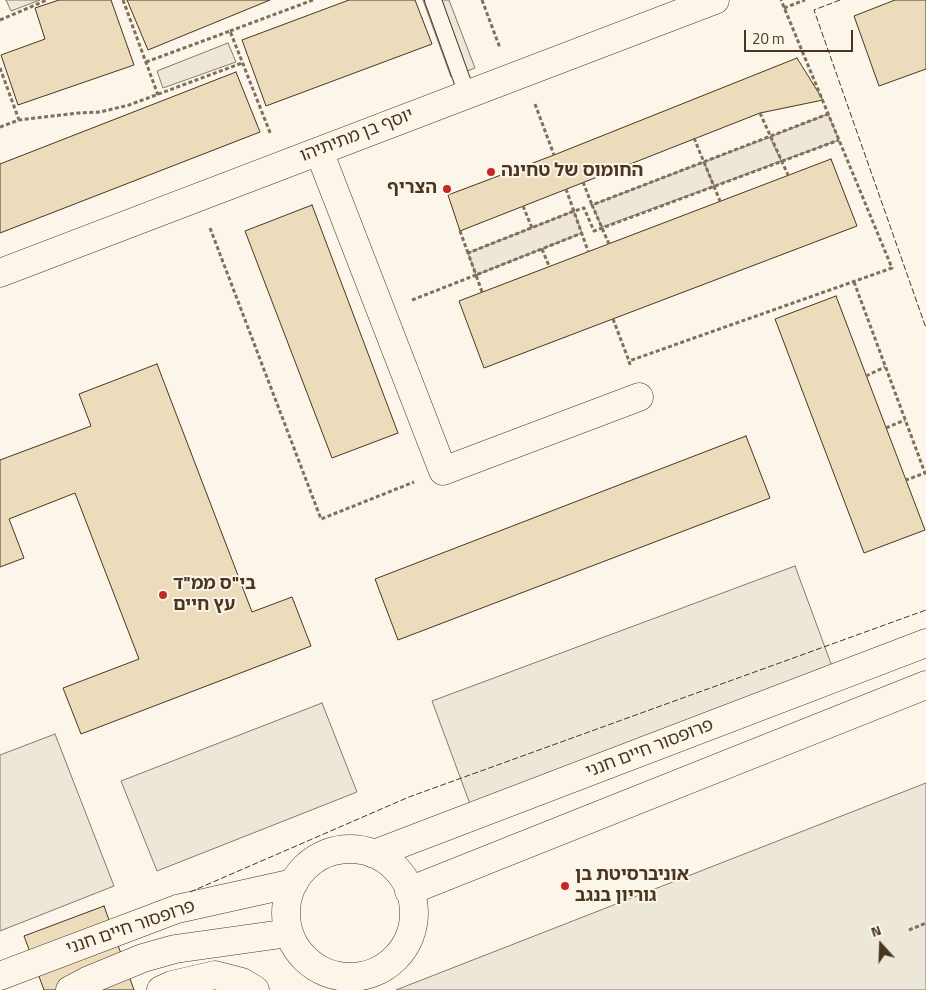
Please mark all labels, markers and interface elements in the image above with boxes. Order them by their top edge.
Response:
scale bar [746,20,855,52]
text: 20 m [752,27,785,50]
street label: יוסף בן מתיתיהו [297,104,417,168]
place label: החומוס של טחינה [501,161,643,183]
marker: החומוס של טחינה [485,166,497,178]
place label: הצריף [387,178,437,200]
marker: הצריף [441,183,453,195]
place label: בי"ס ממ"ד עץ חיים [173,574,256,616]
marker: בי"ס ממ"ד עץ חיים [157,589,169,601]
street label: פרופסור חיים חנני [583,715,717,783]
place label: אוניברסיטת בן גוריון בנגב [575,865,689,908]
marker: אוניברסיטת בן גוריון בנגב [559,880,571,892]
street label: פרופסור חיים חנני [64,896,198,960]
text: N [868,919,884,942]
north arrow [856,920,906,970]

